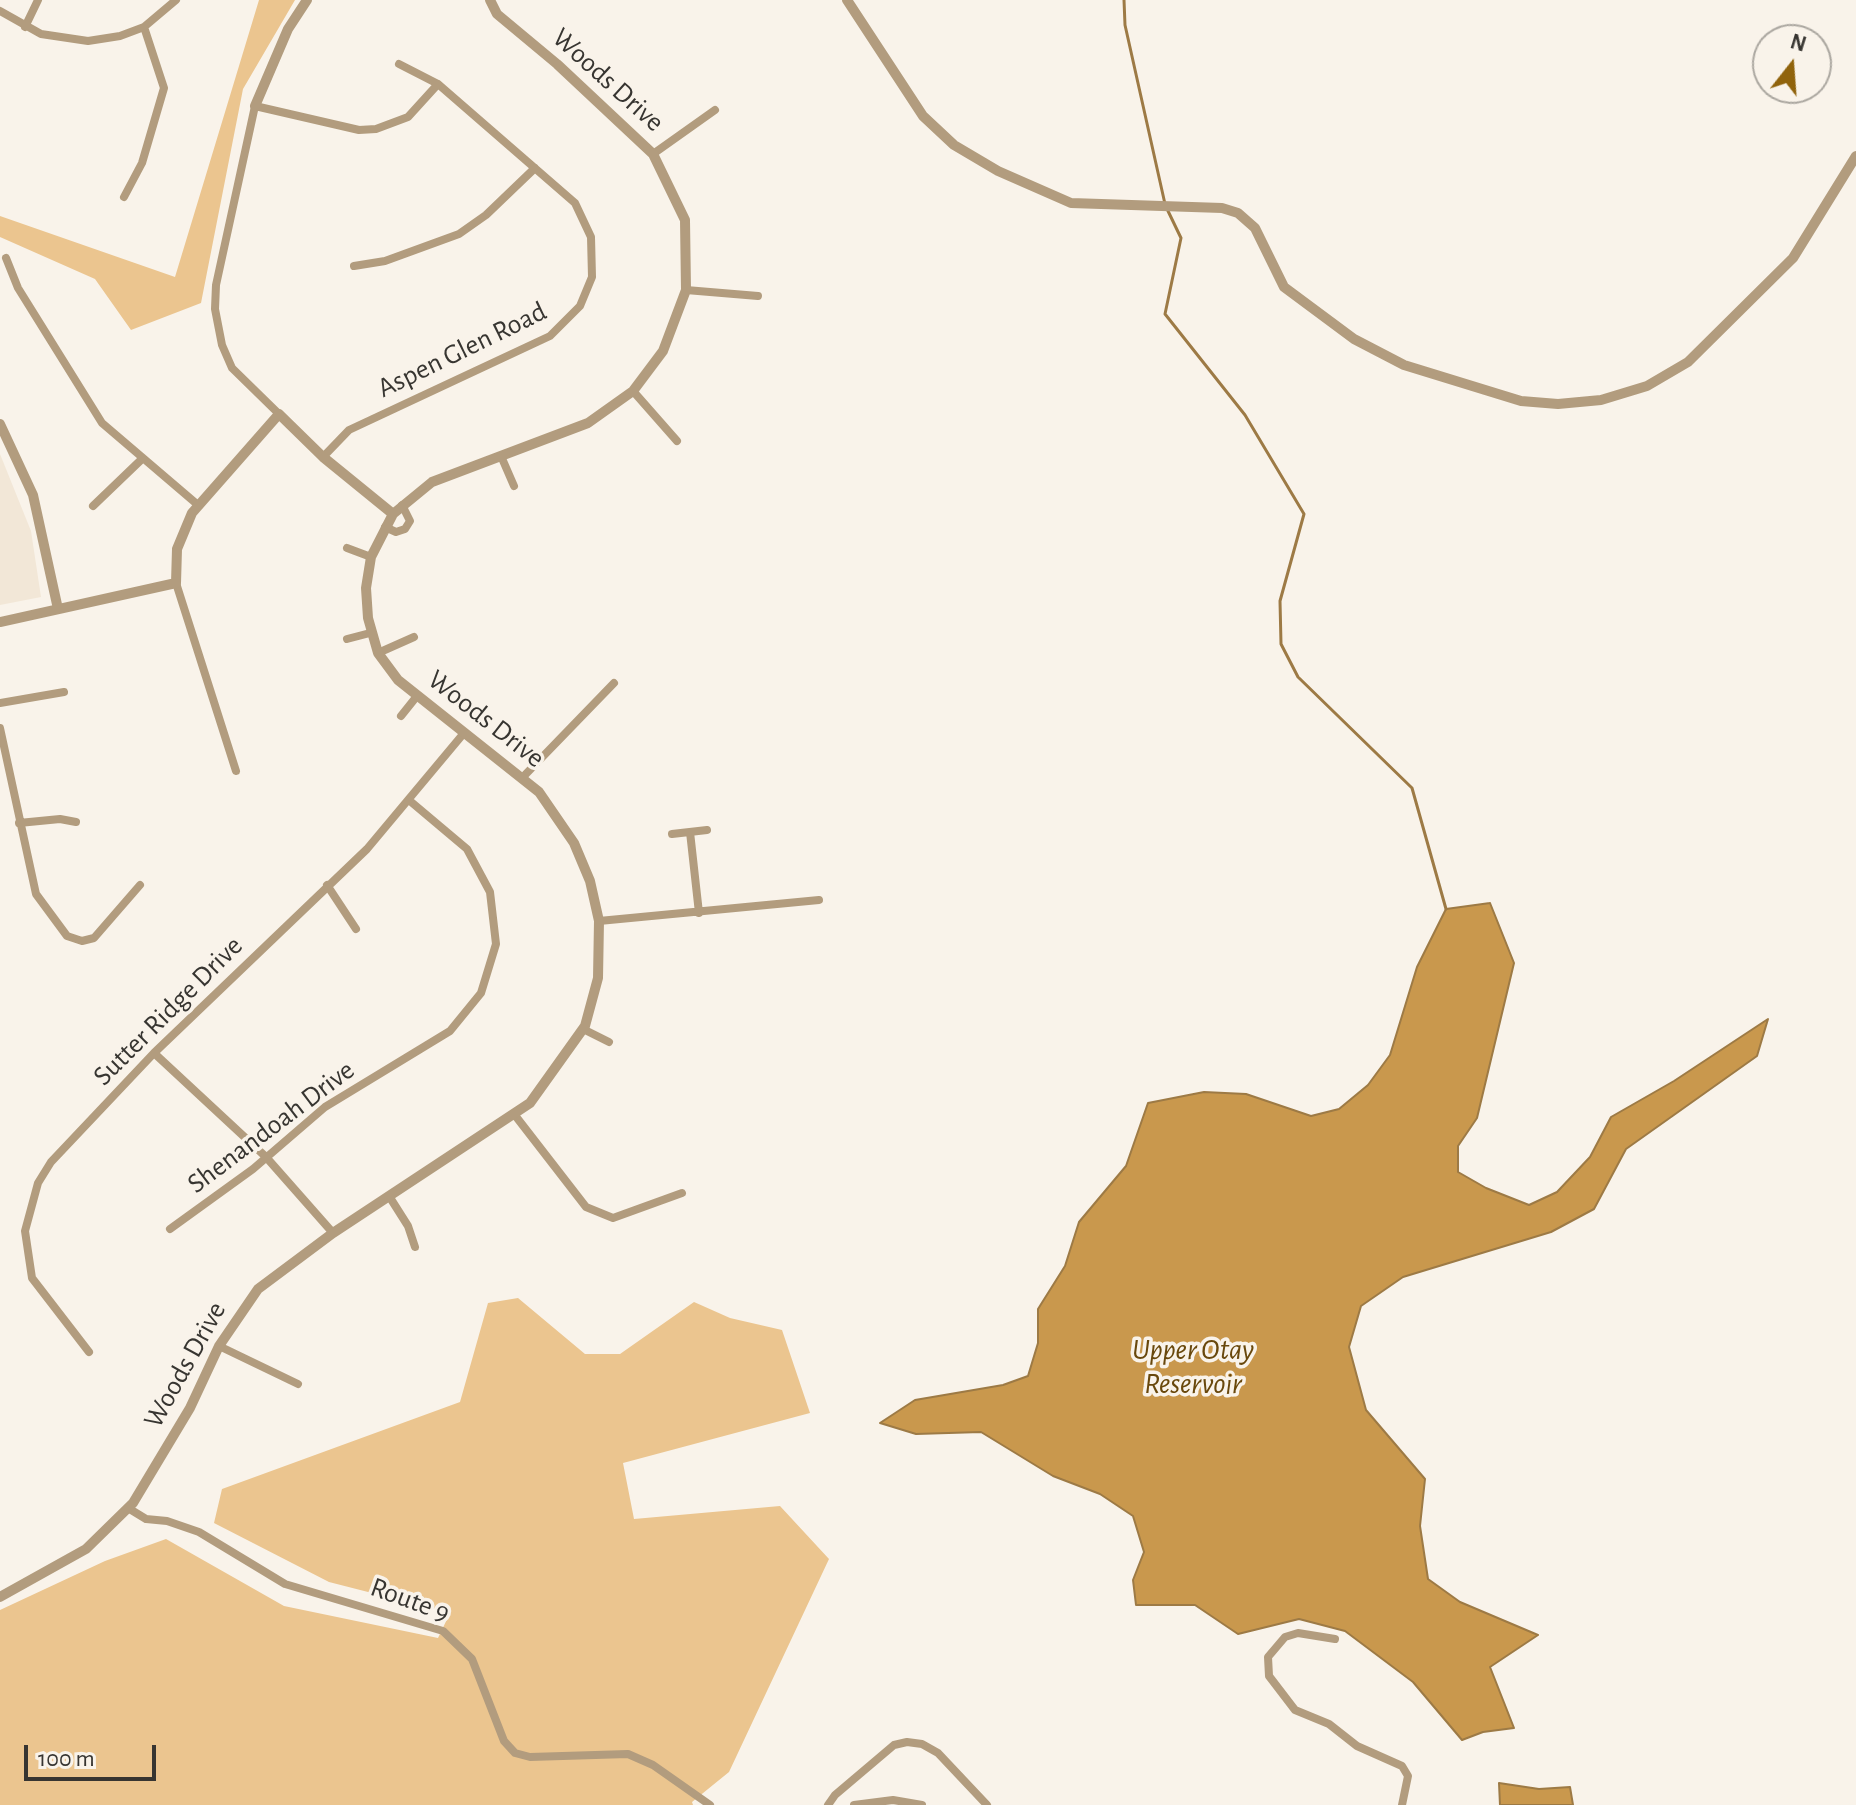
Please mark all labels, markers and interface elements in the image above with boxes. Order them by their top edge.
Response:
street label: Woods Drive [545,21,671,139]
north arrow [1752,24,1832,104]
text: N [1788,30,1809,56]
street label: Aspen Glen Road [372,295,552,405]
street label: Woods Drive [421,663,551,775]
street label: Sutter Ridge Drive [86,929,250,1093]
street label: Shenandoah Drive [181,1053,361,1201]
street label: Woods Drive [137,1296,233,1434]
water label: Upper Otay Reservoir [1132,1332,1254,1402]
street label: Route 9 [366,1570,454,1630]
scale bar [28,1729,160,1779]
text: 100 m [38,1747,95,1771]

